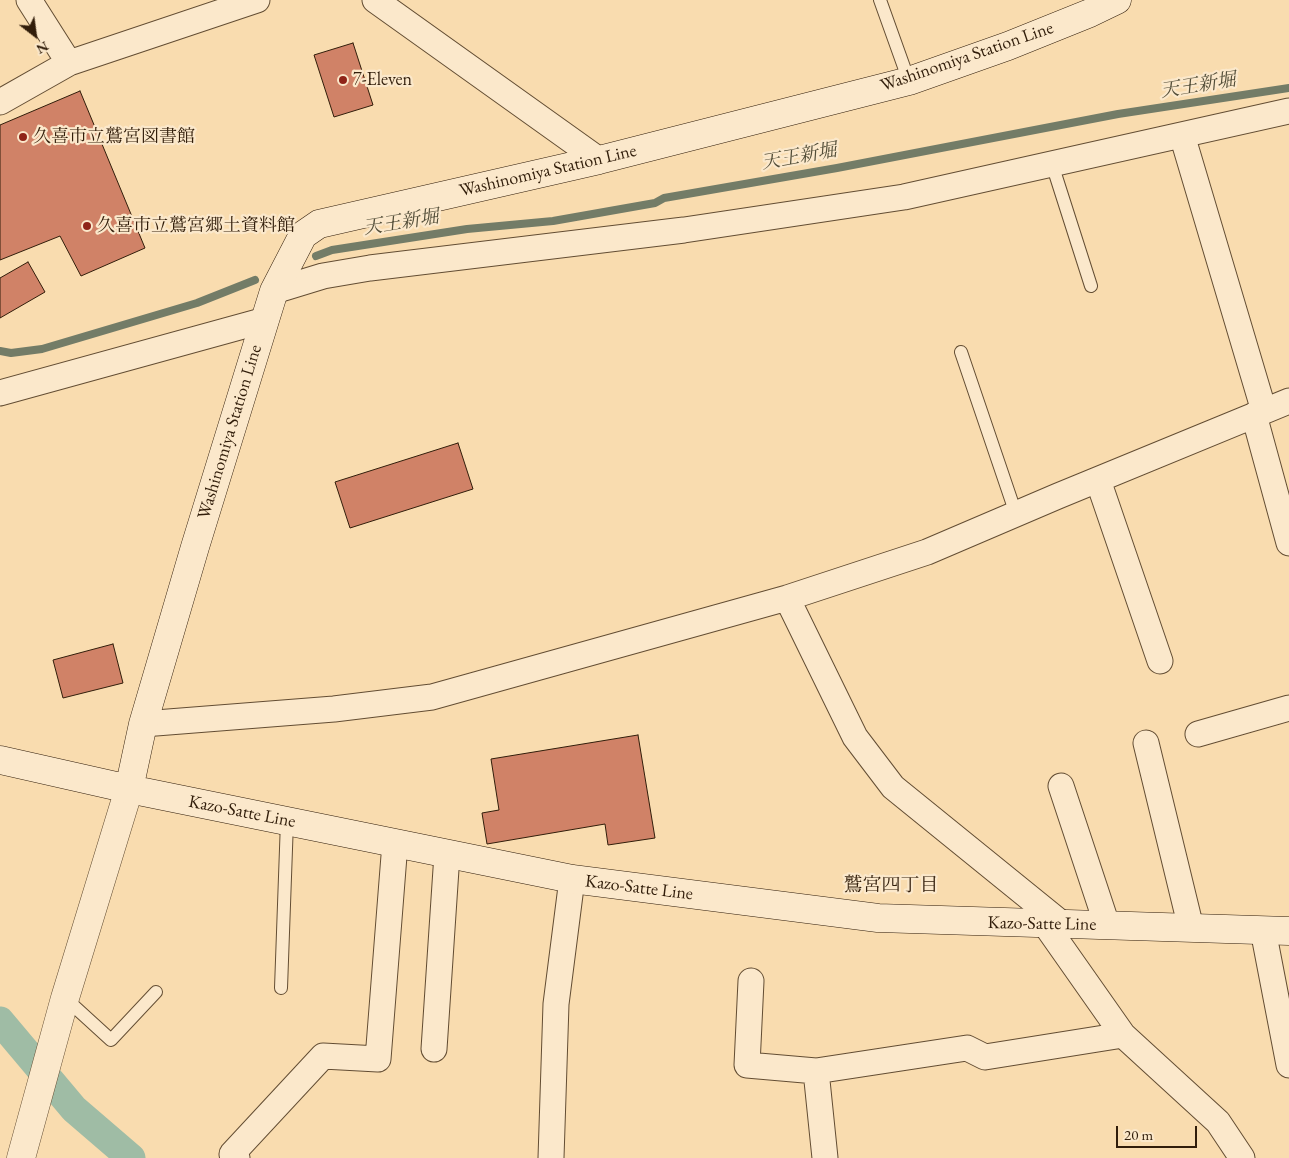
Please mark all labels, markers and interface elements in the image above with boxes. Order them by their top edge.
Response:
north arrow [10,10,60,60]
street label: Washinomiya Station Line [878,17,1056,97]
text: N [33,37,52,59]
place label: 7-Eleven [353,69,412,91]
water label: 天王新堀 [1159,69,1237,103]
marker: 7-Eleven [337,74,349,86]
place label: 久喜市立鷲宮図書館 [33,126,195,148]
marker: 久喜市立鷲宮図書館 [17,131,29,143]
water label: 天王新堀 [760,139,838,175]
street label: Washinomiya Station Line [457,140,639,202]
water label: 天王新堀 [362,206,440,240]
place label: 久喜市立鷲宮郷土資料館 [97,215,295,237]
marker: 久喜市立鷲宮郷土資料館 [81,220,93,232]
street label: Washinomiya Station Line [193,342,267,522]
street label: Kazo-Satte Line [187,791,297,833]
street label: Kazo-Satte Line [584,871,694,905]
district label: 鷲宮四丁目 [844,875,938,897]
street label: Kazo-Satte Line [988,912,1096,936]
scale bar [1119,1116,1200,1148]
text: 20 m [1124,1125,1153,1144]

